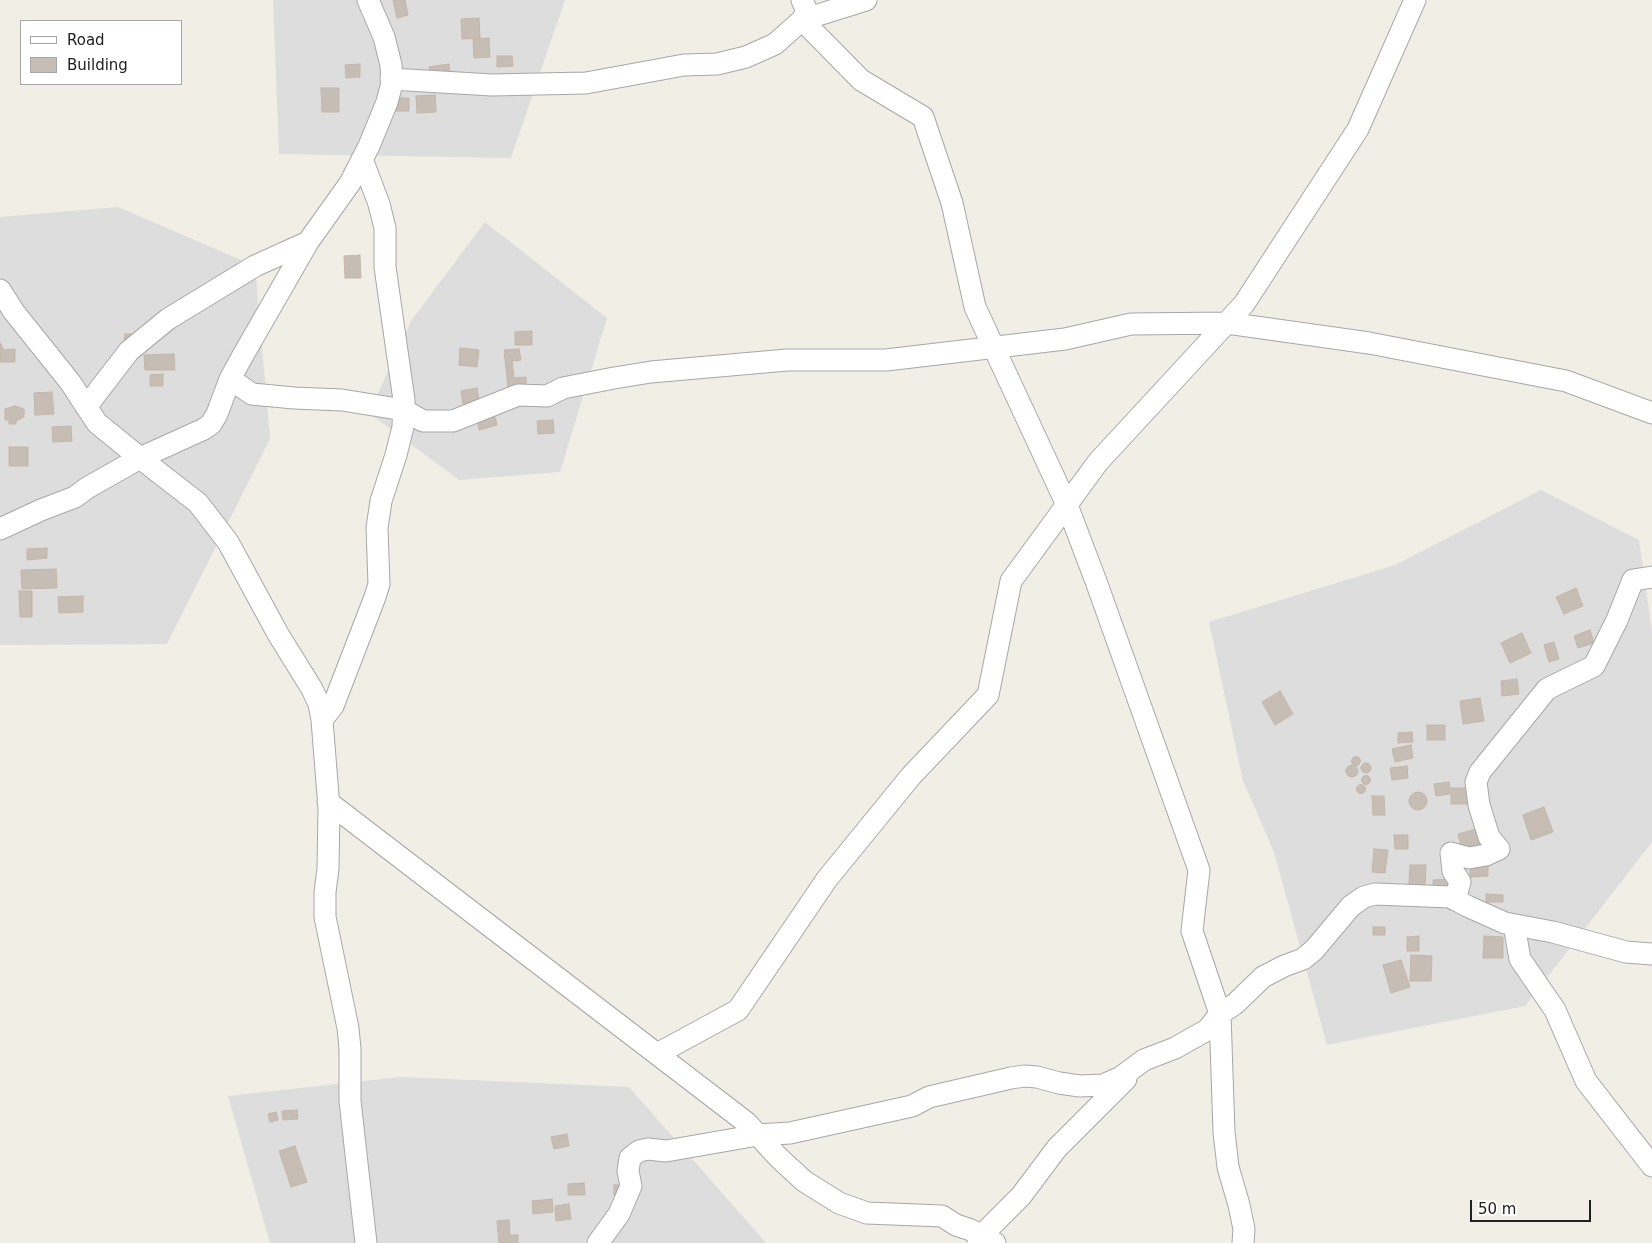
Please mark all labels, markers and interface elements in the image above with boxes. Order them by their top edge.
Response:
legend [20,20,182,85]
text: Road [67,31,105,49]
text: Building [67,56,128,74]
scale bar [1472,1190,1593,1222]
text: 50 m [1478,1200,1516,1218]

